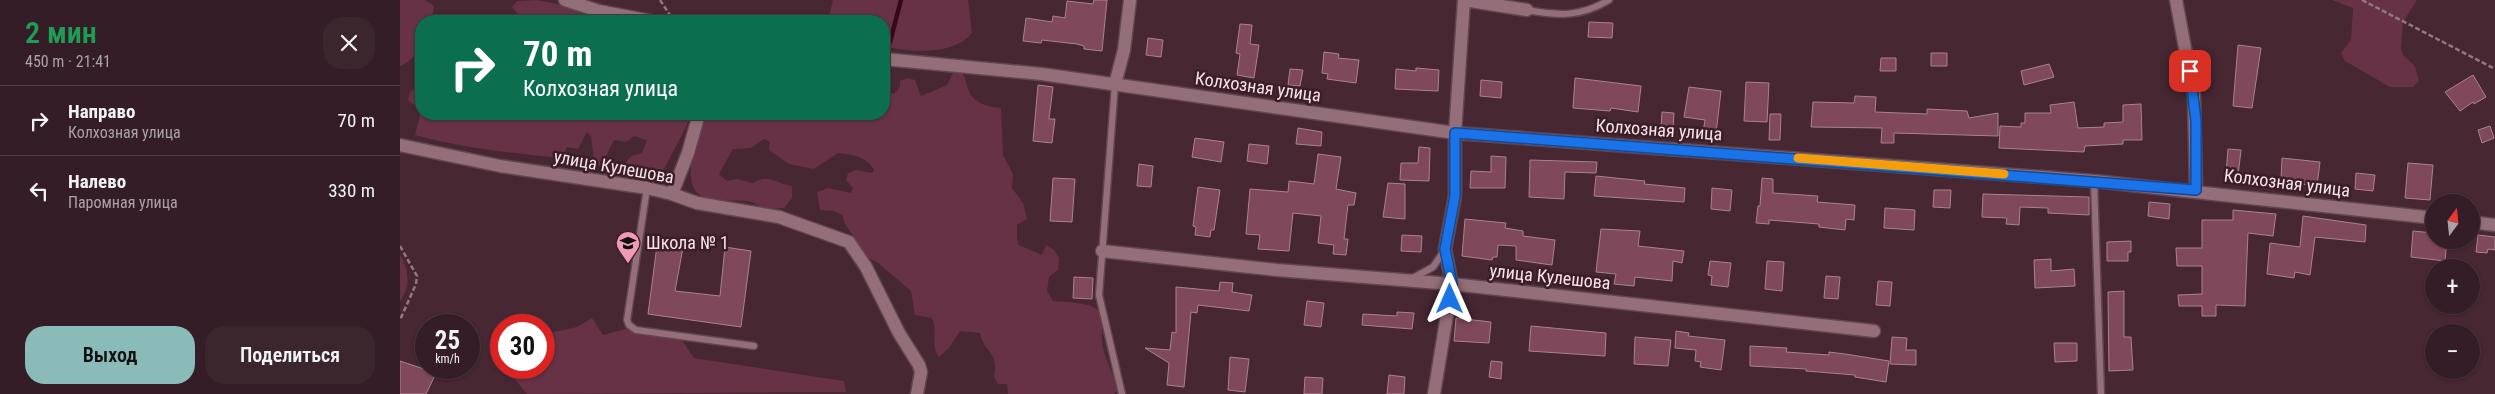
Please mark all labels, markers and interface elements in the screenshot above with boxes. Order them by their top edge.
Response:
text: 2 мин [25,15,97,50]
button: close [323,17,375,69]
text: 70 m [523,34,592,75]
icon: right [440,35,505,100]
pin [2169,50,2211,92]
text: 450 m · 21:41 [25,52,111,71]
icon: arrive [2176,57,2204,85]
street label: Колхозная улица [1194,67,1322,106]
text: Колхозная улица [523,76,678,101]
text: Направо [68,100,135,123]
icon: right [25,107,53,135]
text: 70 m [338,109,375,132]
street label: Колхозная улица [1595,115,1723,144]
text: Колхозная улица [68,123,181,142]
street label: улица Кулешова [552,146,676,187]
street label: Колхозная улица [2223,164,2351,201]
text: Налево [68,170,126,193]
icon: left [25,177,53,205]
text: 330 m [328,179,375,202]
text: Паромная улица [68,193,178,212]
north arrow [2425,194,2480,249]
map controls [2425,194,2480,379]
school or university icon: Школа № 1 [615,230,641,264]
place label: Школа № 1 [646,232,729,253]
button: + [2425,259,2480,314]
street label: улица Кулешова [1488,260,1612,293]
position arrow [1423,272,1475,324]
speed limit sign: 30 [490,314,555,379]
button: − [2425,324,2480,379]
button: Выход [25,326,195,384]
button: Поделиться [205,326,375,384]
text: 25 [435,326,460,355]
text: km/h [435,352,460,366]

